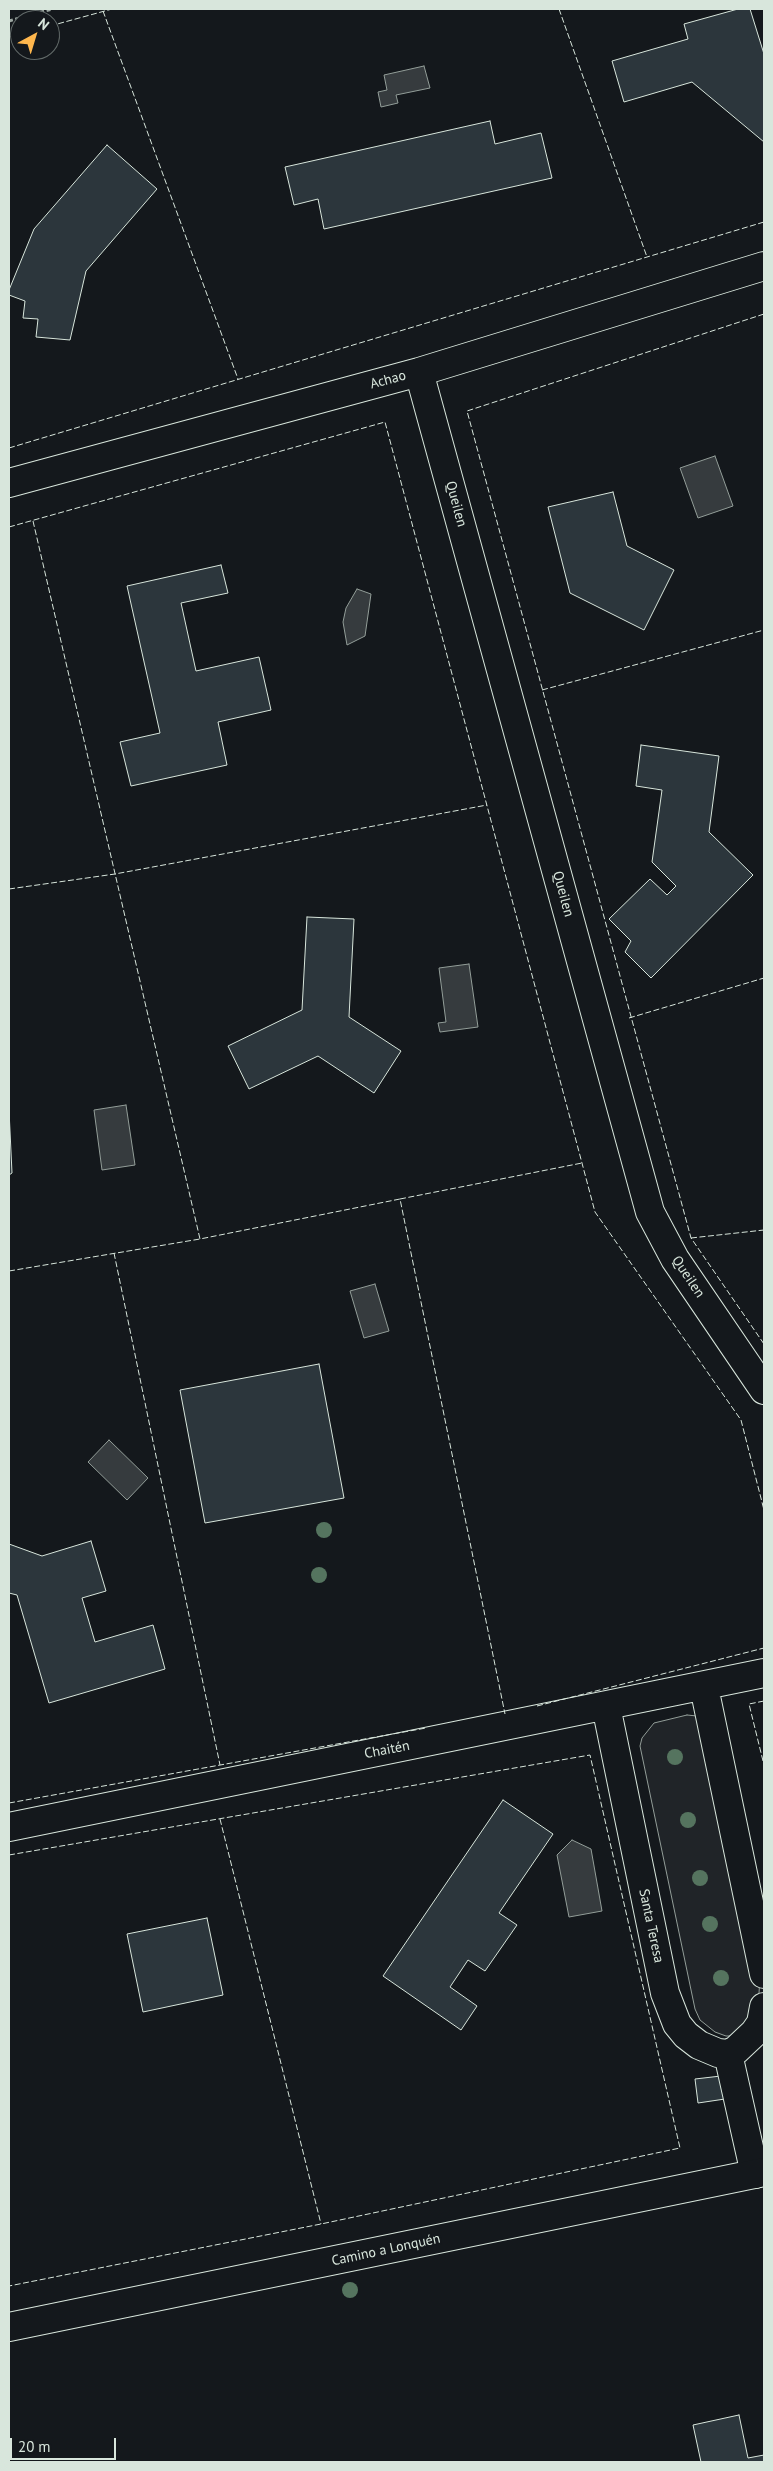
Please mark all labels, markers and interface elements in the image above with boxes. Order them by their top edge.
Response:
north arrow [10,10,60,60]
text: N [35,14,53,34]
street label: Achao [368,367,408,393]
street label: Queilen [442,479,470,529]
street label: Queilen [549,869,577,919]
street label: Queilen [668,1253,708,1301]
street label: Chaitén [363,1737,411,1763]
street label: Santa Teresa [635,1887,667,1965]
street label: Camino a Lonquén [330,2230,442,2270]
scale bar [12,2428,119,2460]
text: 20 m [18,2437,51,2456]

